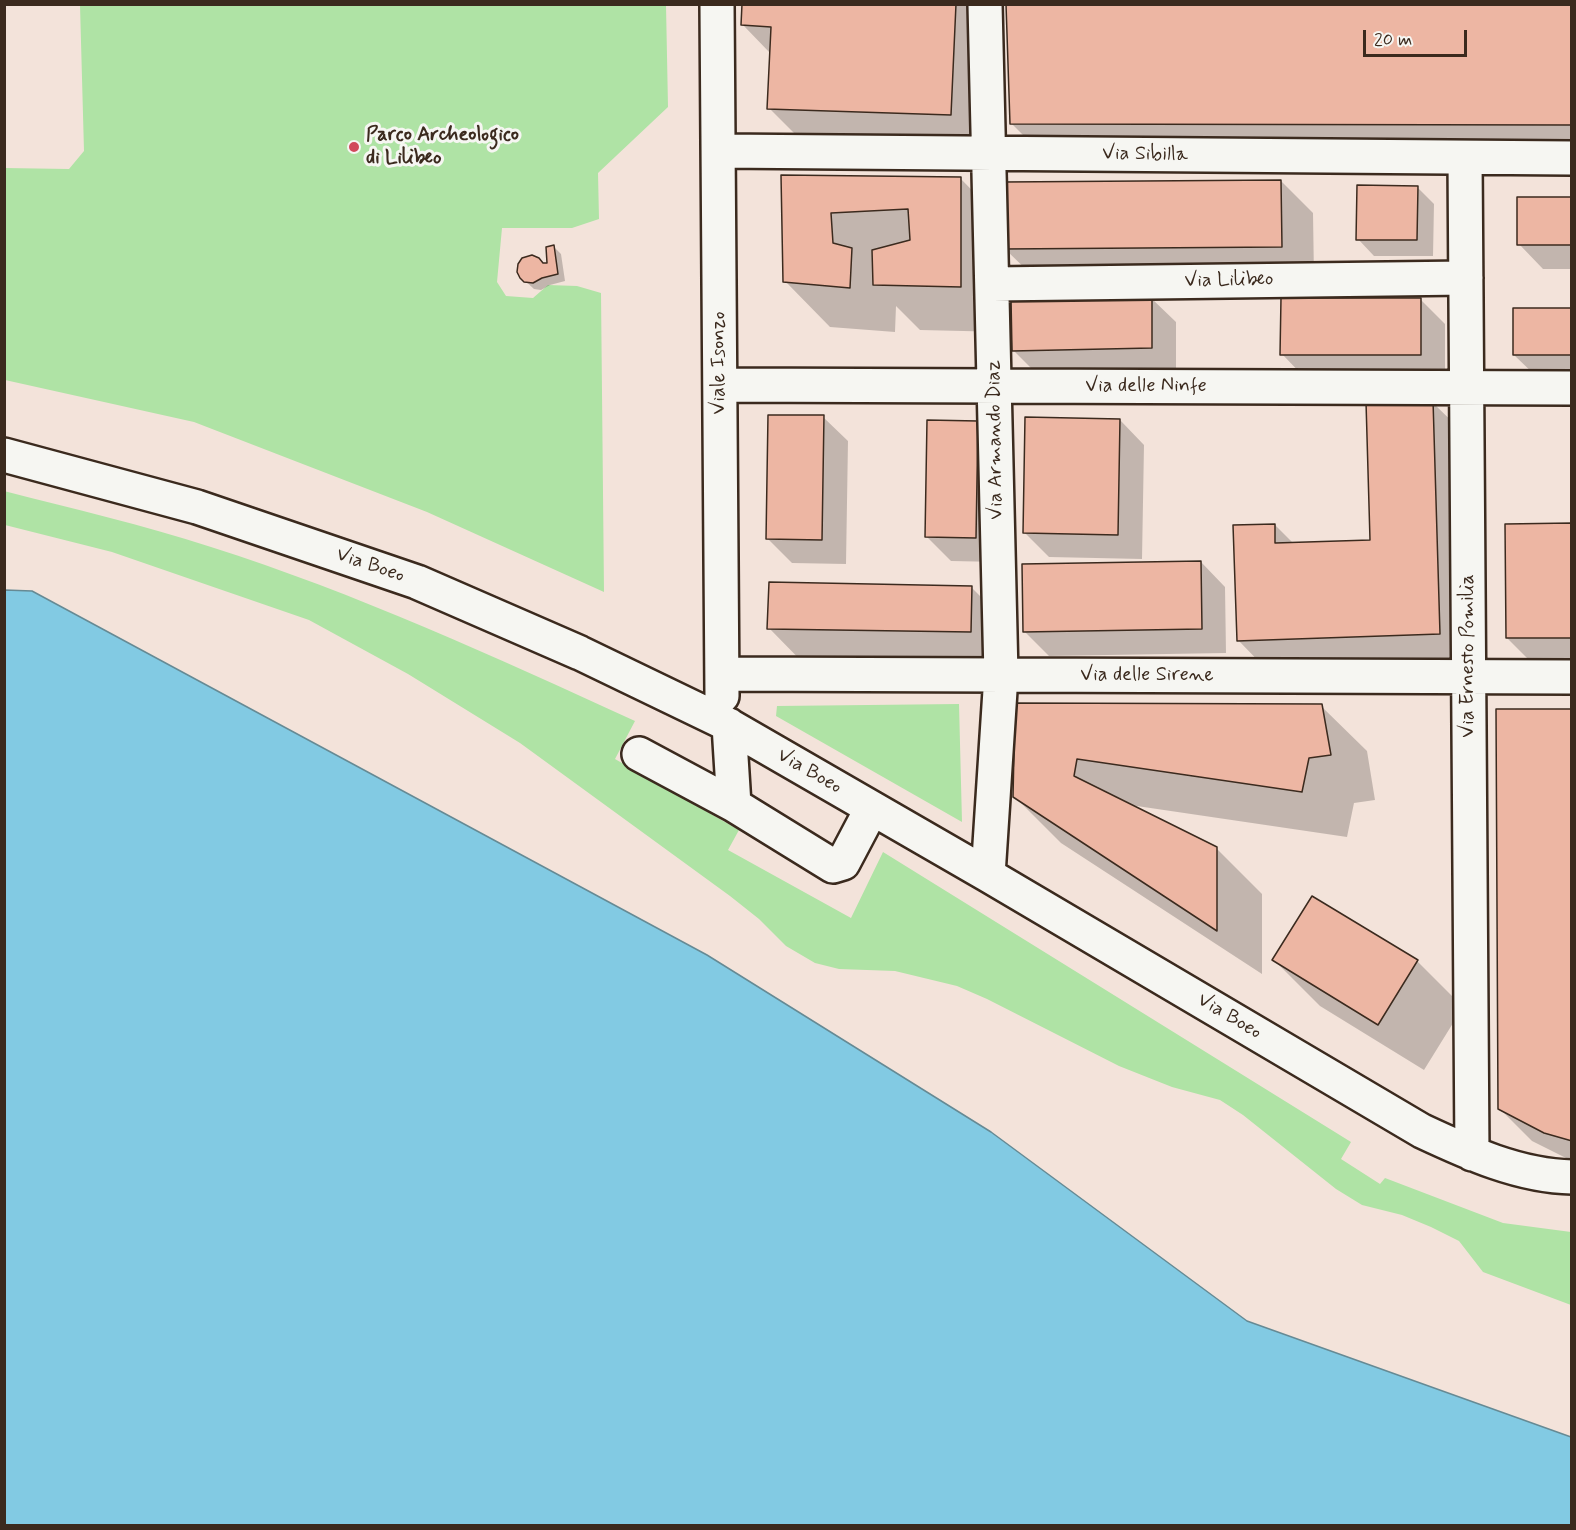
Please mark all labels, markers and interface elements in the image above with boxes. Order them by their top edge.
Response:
scale bar [1366,18,1470,56]
text: 20 m [1374,28,1412,52]
place label: Parco Archeologico di Lilibeo [366,124,519,171]
marker: Parco Archeologico di Lilibeo [347,140,361,154]
street label: Via Sibilla [1102,142,1188,168]
street label: Via Lilibeo [1184,268,1274,294]
street label: Viale Isonzo [708,311,732,415]
street label: Via Armando Diaz [983,360,1009,520]
street label: Via delle Ninfe [1085,375,1207,399]
street label: Via Boeo [333,543,407,589]
street label: Via Ernesto Pomilia [1457,574,1481,738]
street label: Via delle Sirene [1080,664,1214,688]
street label: Via Boeo [772,744,846,800]
street label: Via Boeo [1193,989,1265,1045]

